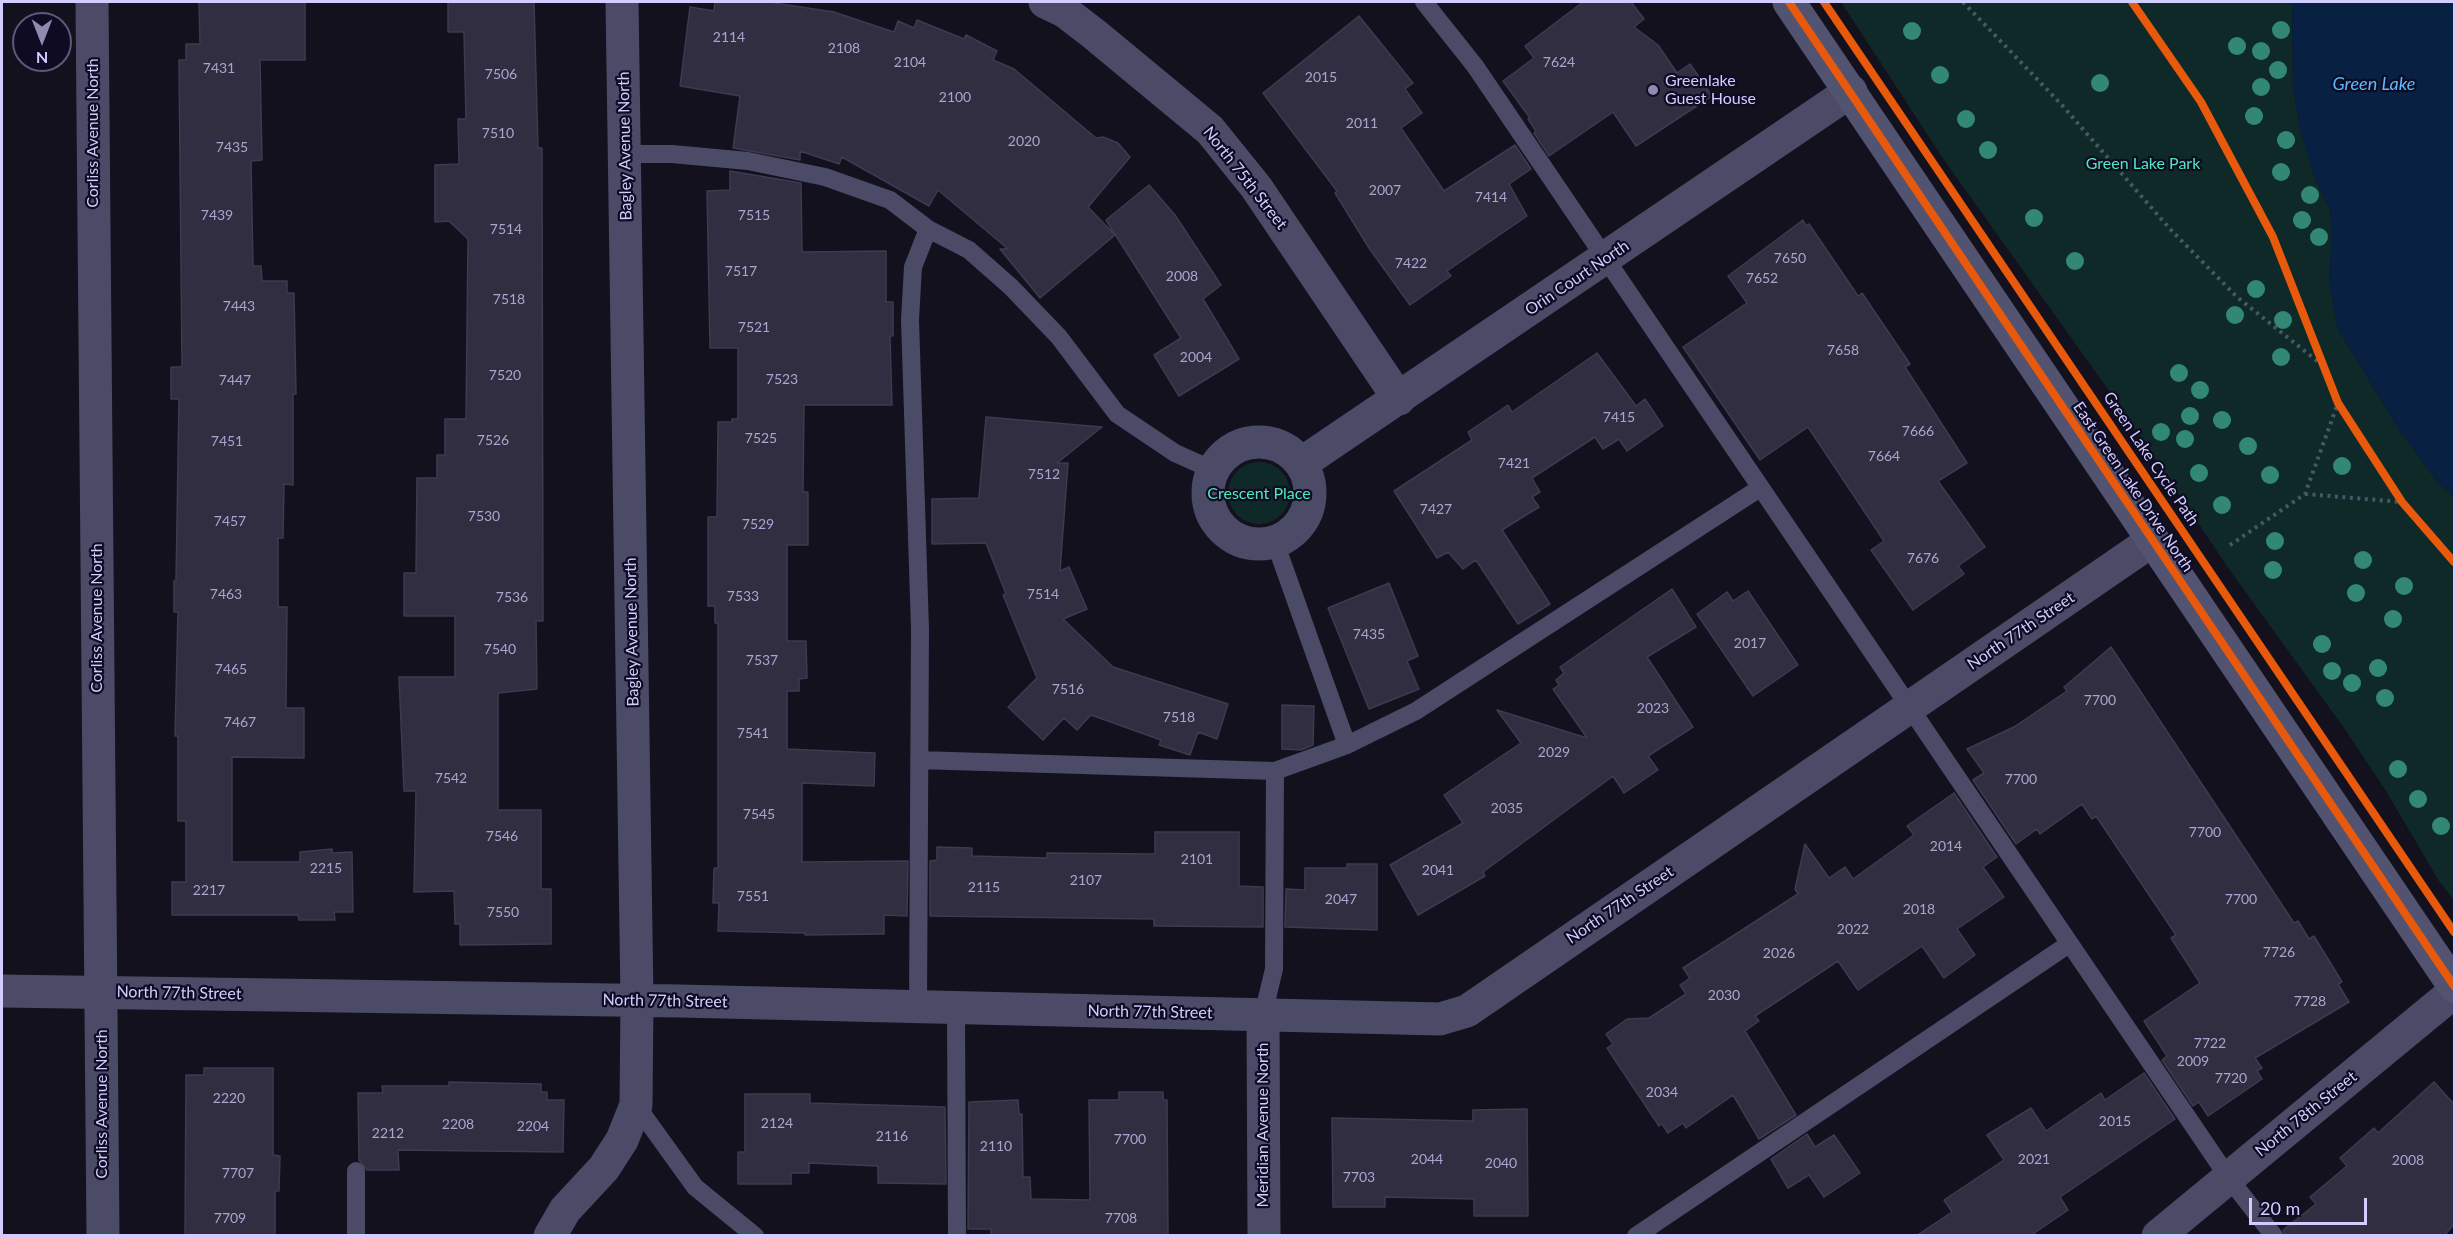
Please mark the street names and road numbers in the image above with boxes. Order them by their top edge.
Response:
street label: Corliss Avenue North [83,58,103,208]
street label: Bagley Avenue North [614,71,636,221]
street label: North 75th Street [1199,123,1291,233]
street label: Orin Court North [1521,236,1633,320]
street label: Green Lake Cycle Path [2099,388,2203,530]
street label: East Green Lake Drive North [2069,398,2197,576]
street label: Corliss Avenue North [87,543,107,693]
street label: Bagley Avenue North [621,557,643,707]
street label: North 77th Street [1964,588,2078,674]
street label: North 77th Street [1563,862,1677,948]
street label: North 77th Street [116,982,242,1004]
street label: North 77th Street [602,990,728,1012]
street label: North 77th Street [1087,1001,1213,1023]
street label: Corliss Avenue North [92,1029,112,1179]
street label: Meridian Avenue North [1253,1042,1273,1208]
street label: North 78th Street [2251,1067,2361,1161]

